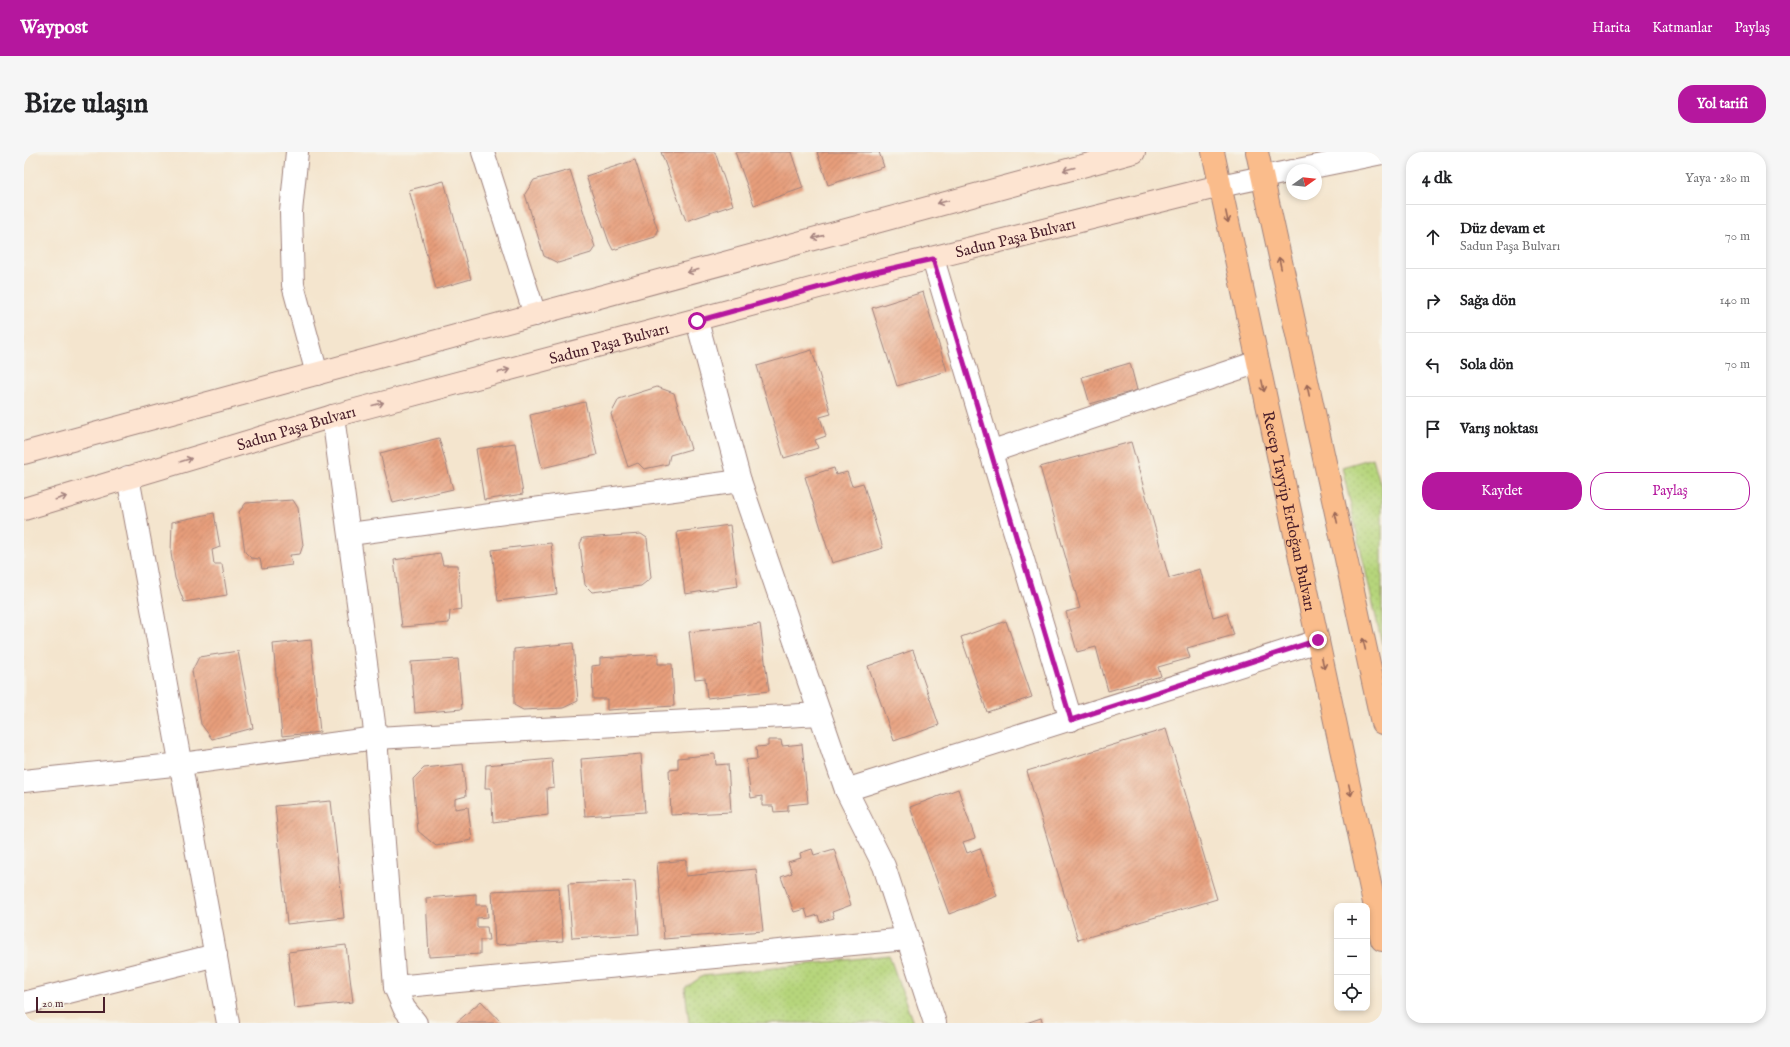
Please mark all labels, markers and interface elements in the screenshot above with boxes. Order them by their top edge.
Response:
text: Waypost [20,16,88,40]
text: Harita [1592,19,1630,37]
text: Katmanlar [1652,19,1713,37]
text: Paylaş [1735,19,1770,37]
button: Yol tarifi [1678,85,1766,123]
text: Bize ulaşın [24,87,148,122]
north arrow [1286,164,1322,200]
one-way arrow [1063,166,1076,173]
text: 4 dk [1422,168,1452,189]
text: Yaya · 280 m [1685,170,1750,187]
one-way arrow [937,199,950,207]
one-way arrow [1224,211,1232,224]
street label: Sadun Paşa Bulvarı [953,214,1078,264]
text: Düz devam et [1460,219,1545,238]
icon: ahead [1422,226,1444,248]
text: 70 m [1725,228,1750,245]
one-way arrow [812,234,825,241]
text: Sadun Paşa Bulvarı [1460,238,1560,255]
one-way arrow [1276,257,1284,270]
one-way arrow [687,268,700,275]
icon: right [1422,290,1444,312]
text: Sağa dön [1460,291,1516,310]
text: 140 m [1720,292,1750,309]
route start [688,312,706,330]
street label: Sadun Paşa Bulvarı [547,319,671,370]
icon: left [1422,354,1444,376]
text: Sola dön [1460,355,1514,374]
text: 70 m [1725,356,1750,373]
one-way arrow [497,367,510,375]
one-way arrow [1260,379,1268,392]
one-way arrow [1304,384,1312,397]
one-way arrow [371,400,384,408]
street label: Sadun Paşa Bulvarı [235,402,358,456]
street label: Recep Tayyip Erdoğan Bulvarı [1257,409,1319,613]
icon: arrive [1422,418,1444,440]
text: Varış noktası [1460,419,1538,438]
one-way arrow [179,456,192,463]
button: Kaydet [1422,472,1582,510]
button: Paylaş [1590,472,1750,510]
one-way arrow [55,494,68,501]
one-way arrow [1332,511,1340,524]
route end [1309,631,1327,649]
one-way arrow [1360,638,1368,651]
one-way arrow [1319,656,1327,669]
one-way arrow [1346,784,1354,797]
map controls [1334,903,1370,1011]
button: + [1334,903,1370,939]
button: − [1334,939,1370,975]
button: locate [1334,975,1370,1011]
scale bar [36,995,105,1014]
text: 20 m [42,997,63,1011]

